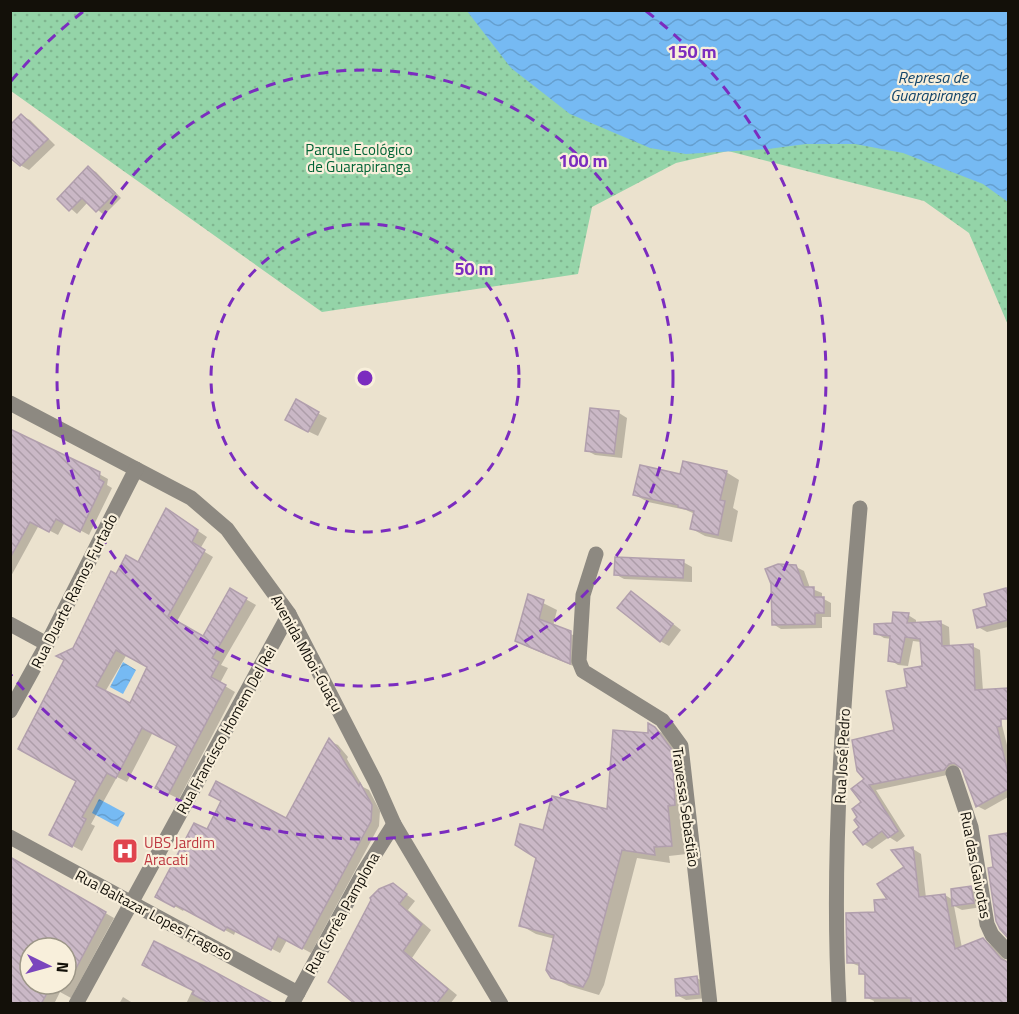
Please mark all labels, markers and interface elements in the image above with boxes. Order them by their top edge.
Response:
text: 150 m [667,38,717,65]
water label: Represa de Guarapiranga [890,65,977,107]
park label: Parque Ecológico de Guarapiranga [305,138,413,178]
text: 100 m [558,147,608,174]
text: 50 m [454,255,494,282]
centre of rings [355,368,375,388]
street label: Rua Duarte Ramos Furtado [25,509,123,673]
street label: Avenida Mboi-Guaçu [265,590,349,716]
street label: Rua Francisco Homem Del Rei [170,642,282,818]
street label: Rua José Pedro [828,708,856,804]
street label: Travessa Sebastião [666,746,706,868]
street label: Rua das Gaivotas [954,810,998,920]
place label: UBS Jardim Aracati [144,831,215,871]
hospital icon: UBS Jardim Aracati [110,836,140,866]
street label: Rua Corrêa Pamplona [299,847,385,978]
street label: Rua Baltazar Lopes Fragoso [71,864,237,966]
north arrow [18,936,78,996]
text: N [51,961,75,974]

